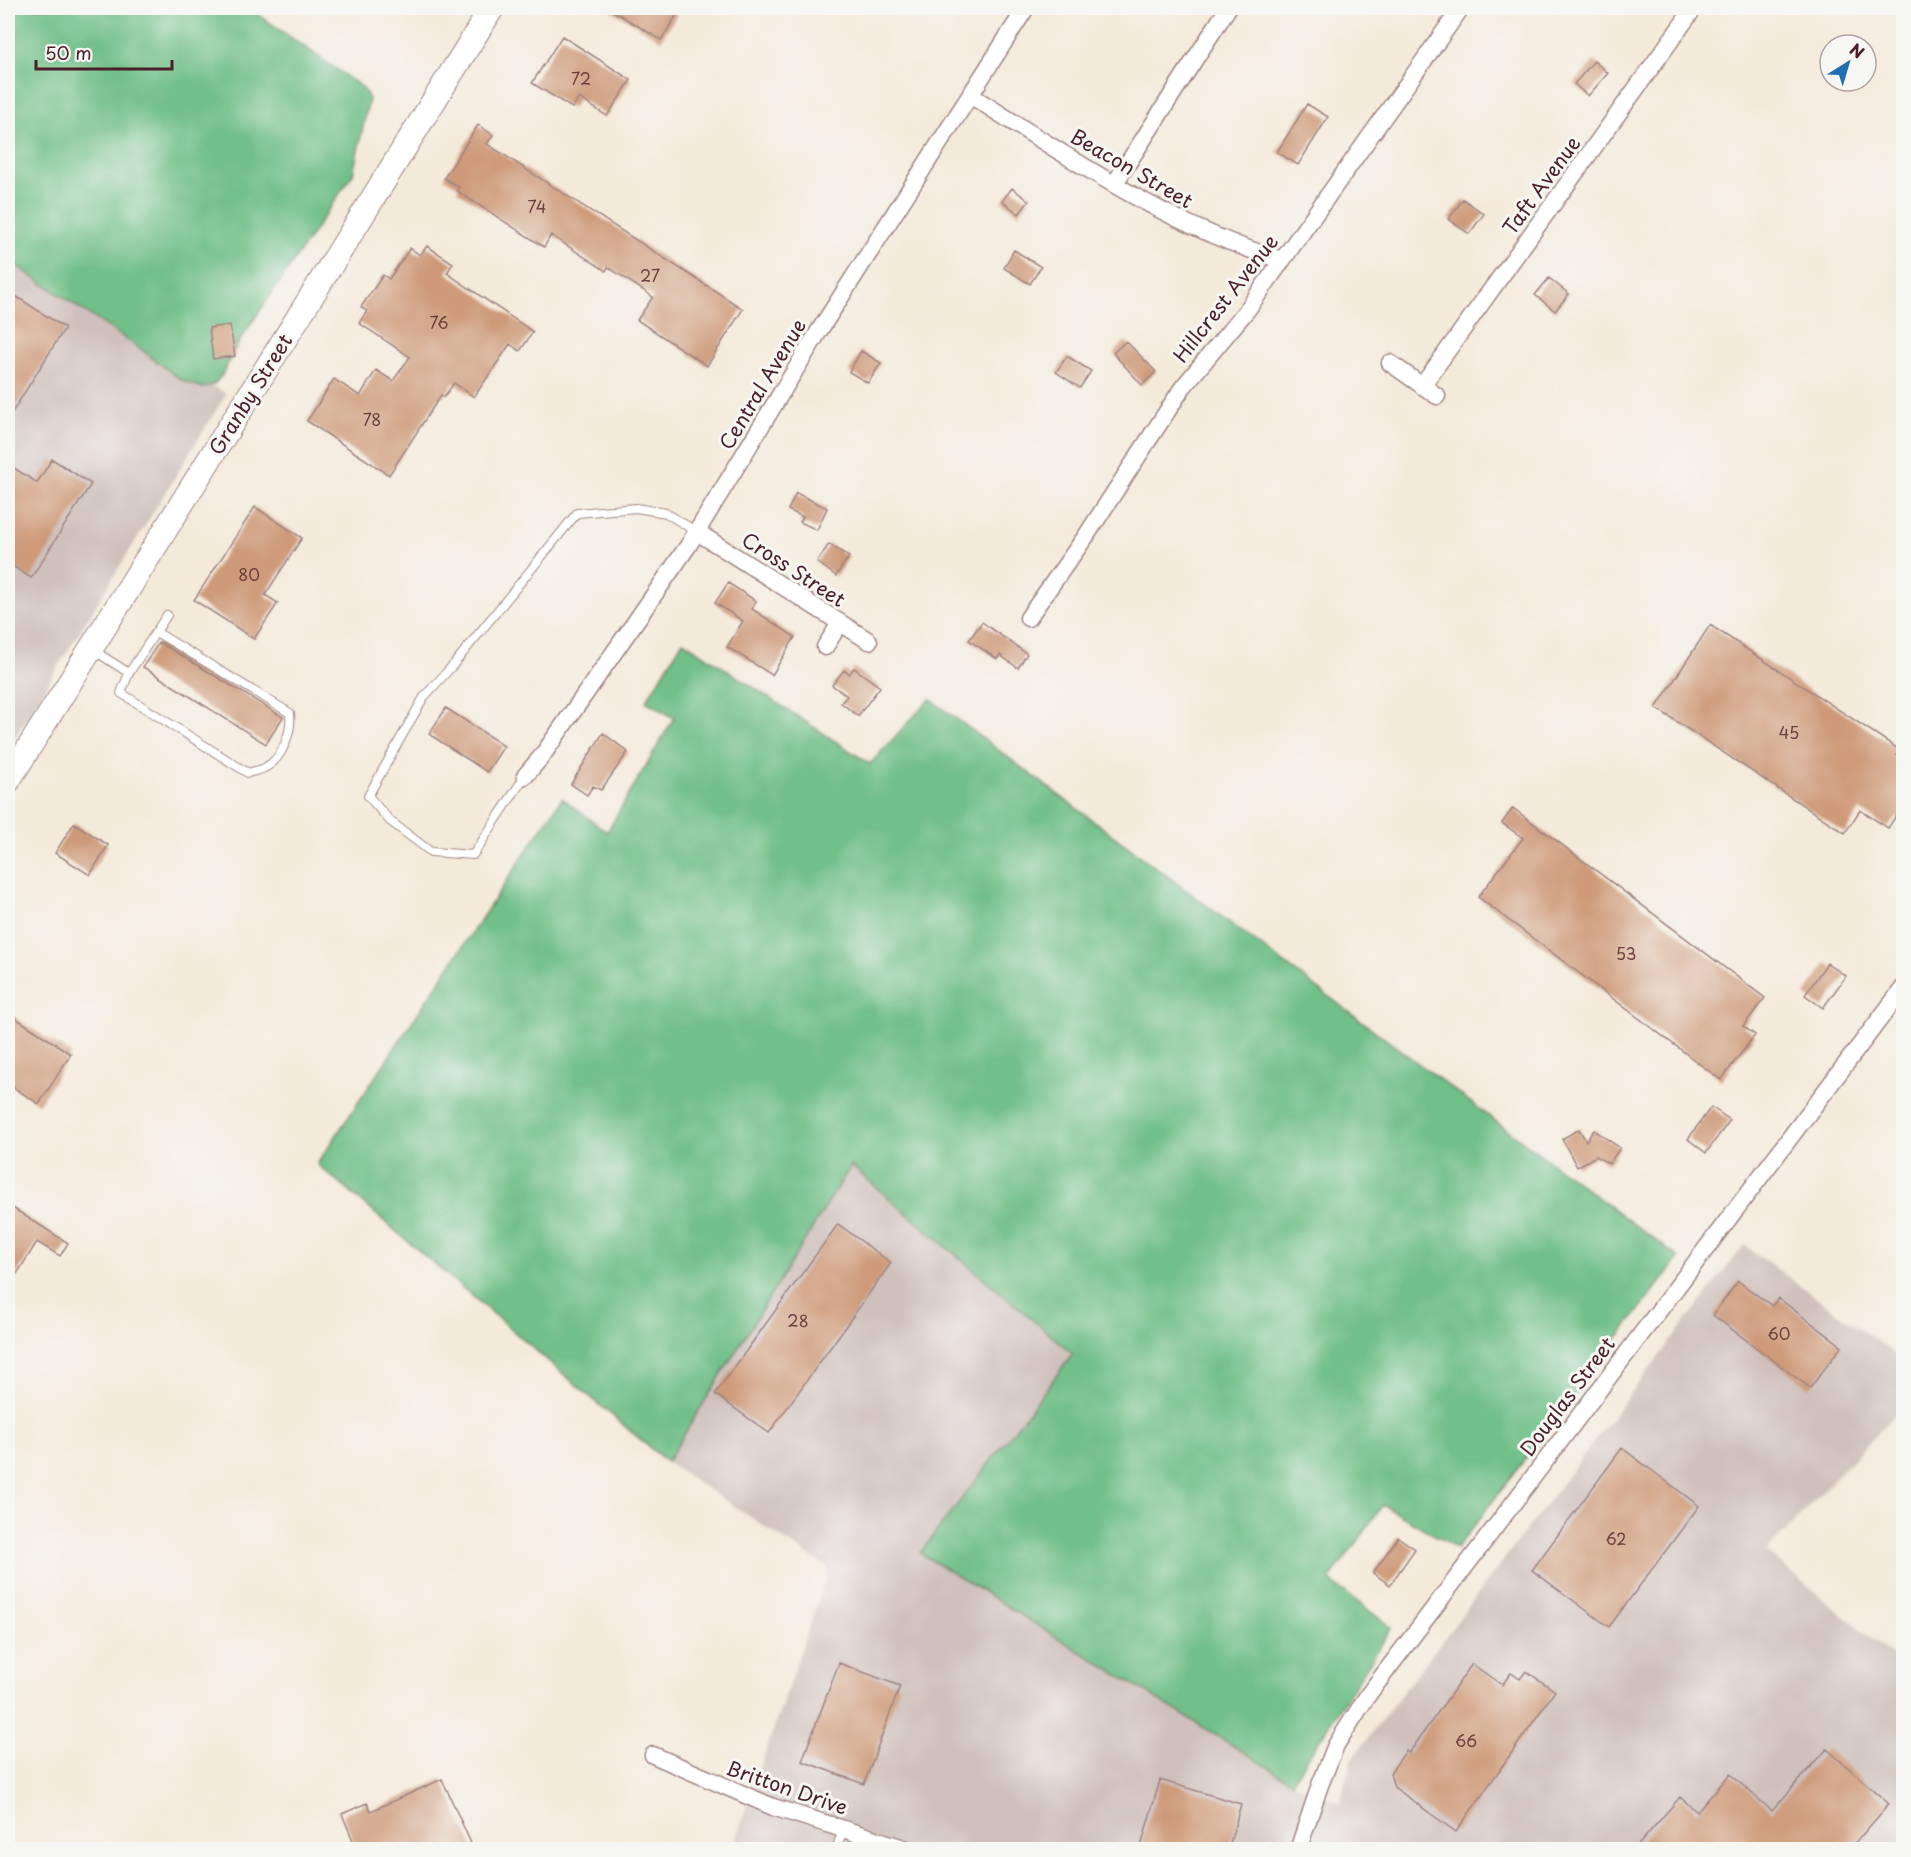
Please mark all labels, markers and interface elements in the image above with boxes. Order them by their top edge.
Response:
scale bar [36,33,172,71]
north arrow [1818,33,1878,93]
text: N [1845,37,1870,64]
text: 50 m [45,39,92,66]
house number: 72 [571,66,591,90]
street label: Beacon Street [1065,121,1199,215]
street label: Taft Avenue [1495,129,1587,241]
house number: 74 [528,194,546,218]
street label: Hillcrest Avenue [1165,227,1285,369]
house number: 27 [640,263,660,287]
house number: 76 [429,310,449,334]
street label: Central Avenue [711,313,813,455]
street label: Granby Street [201,328,299,460]
house number: 78 [363,407,381,431]
street label: Cross Street [736,524,852,614]
house number: 80 [238,562,260,586]
house number: 45 [1779,720,1799,744]
house number: 53 [1616,941,1636,965]
house number: 28 [787,1308,809,1332]
house number: 60 [1768,1321,1790,1345]
street label: Douglas Street [1512,1330,1622,1462]
house number: 62 [1605,1526,1627,1550]
house number: 66 [1455,1728,1477,1752]
street label: Britton Drive [722,1752,852,1822]

